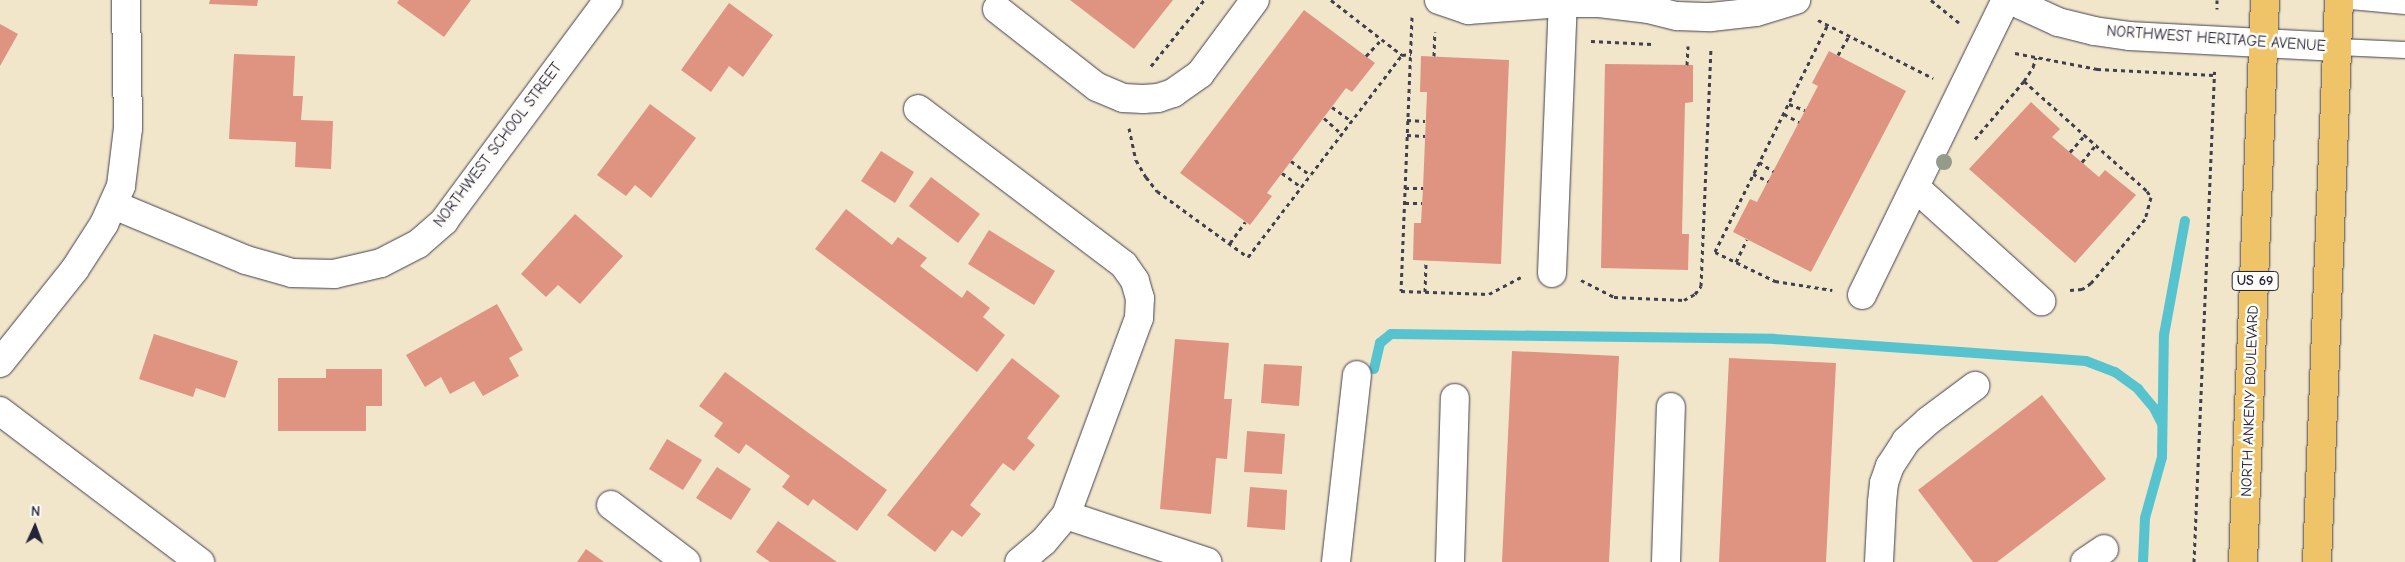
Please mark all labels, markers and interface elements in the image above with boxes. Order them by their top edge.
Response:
street label: NORTHWEST HERITAGE AVENUE [2106,22,2326,56]
street label: NORTHWEST SCHOOL STREET [430,59,566,231]
road number: US 69 [2231,270,2279,292]
street label: NORTH ANKENY BOULEVARD [2238,305,2262,497]
north arrow [10,502,60,552]
text: N [31,503,40,520]

